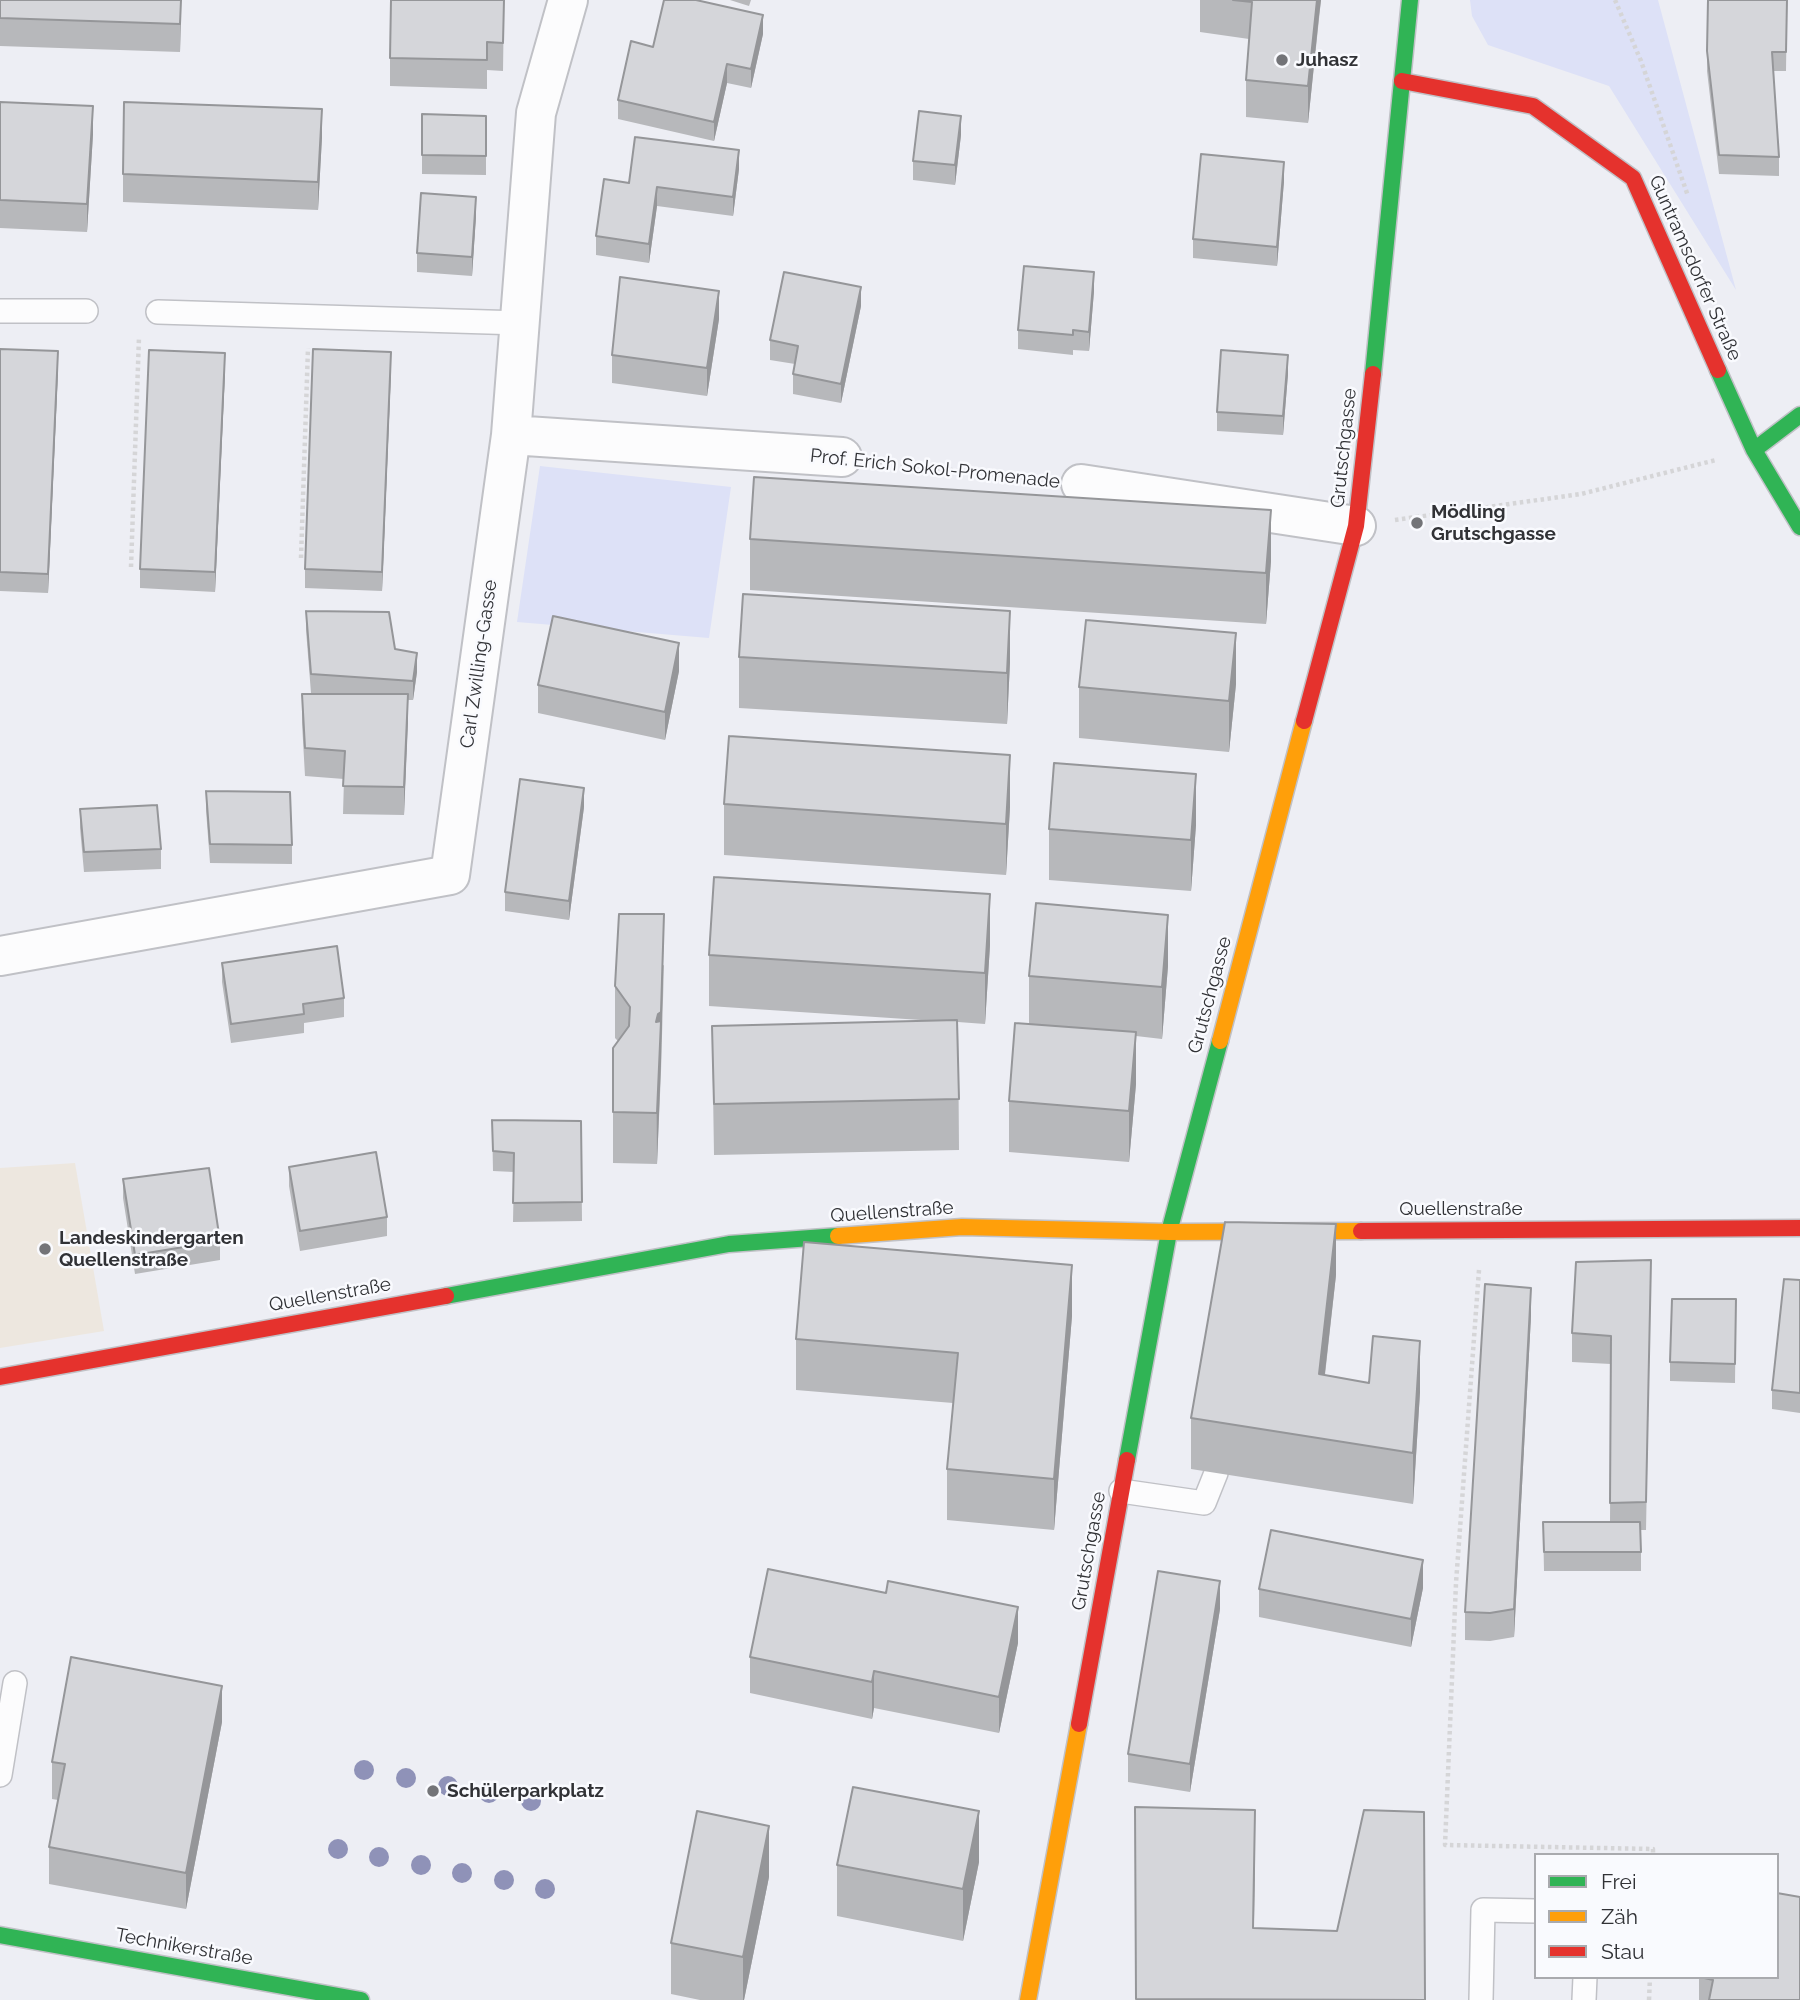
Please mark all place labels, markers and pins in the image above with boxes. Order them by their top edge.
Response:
place label: Juhasz [1296,49,1358,71]
marker: Juhasz [1274,52,1290,68]
place label: Mödling Grutschgasse [1431,501,1556,545]
marker: Mödling Grutschgasse [1409,515,1425,531]
place label: Landeskindergarten Quellenstraße [59,1227,244,1271]
marker: Landeskindergarten Quellenstraße [37,1241,53,1257]
place label: Schülerparkplatz [447,1780,604,1802]
marker: Schülerparkplatz [425,1783,441,1799]

